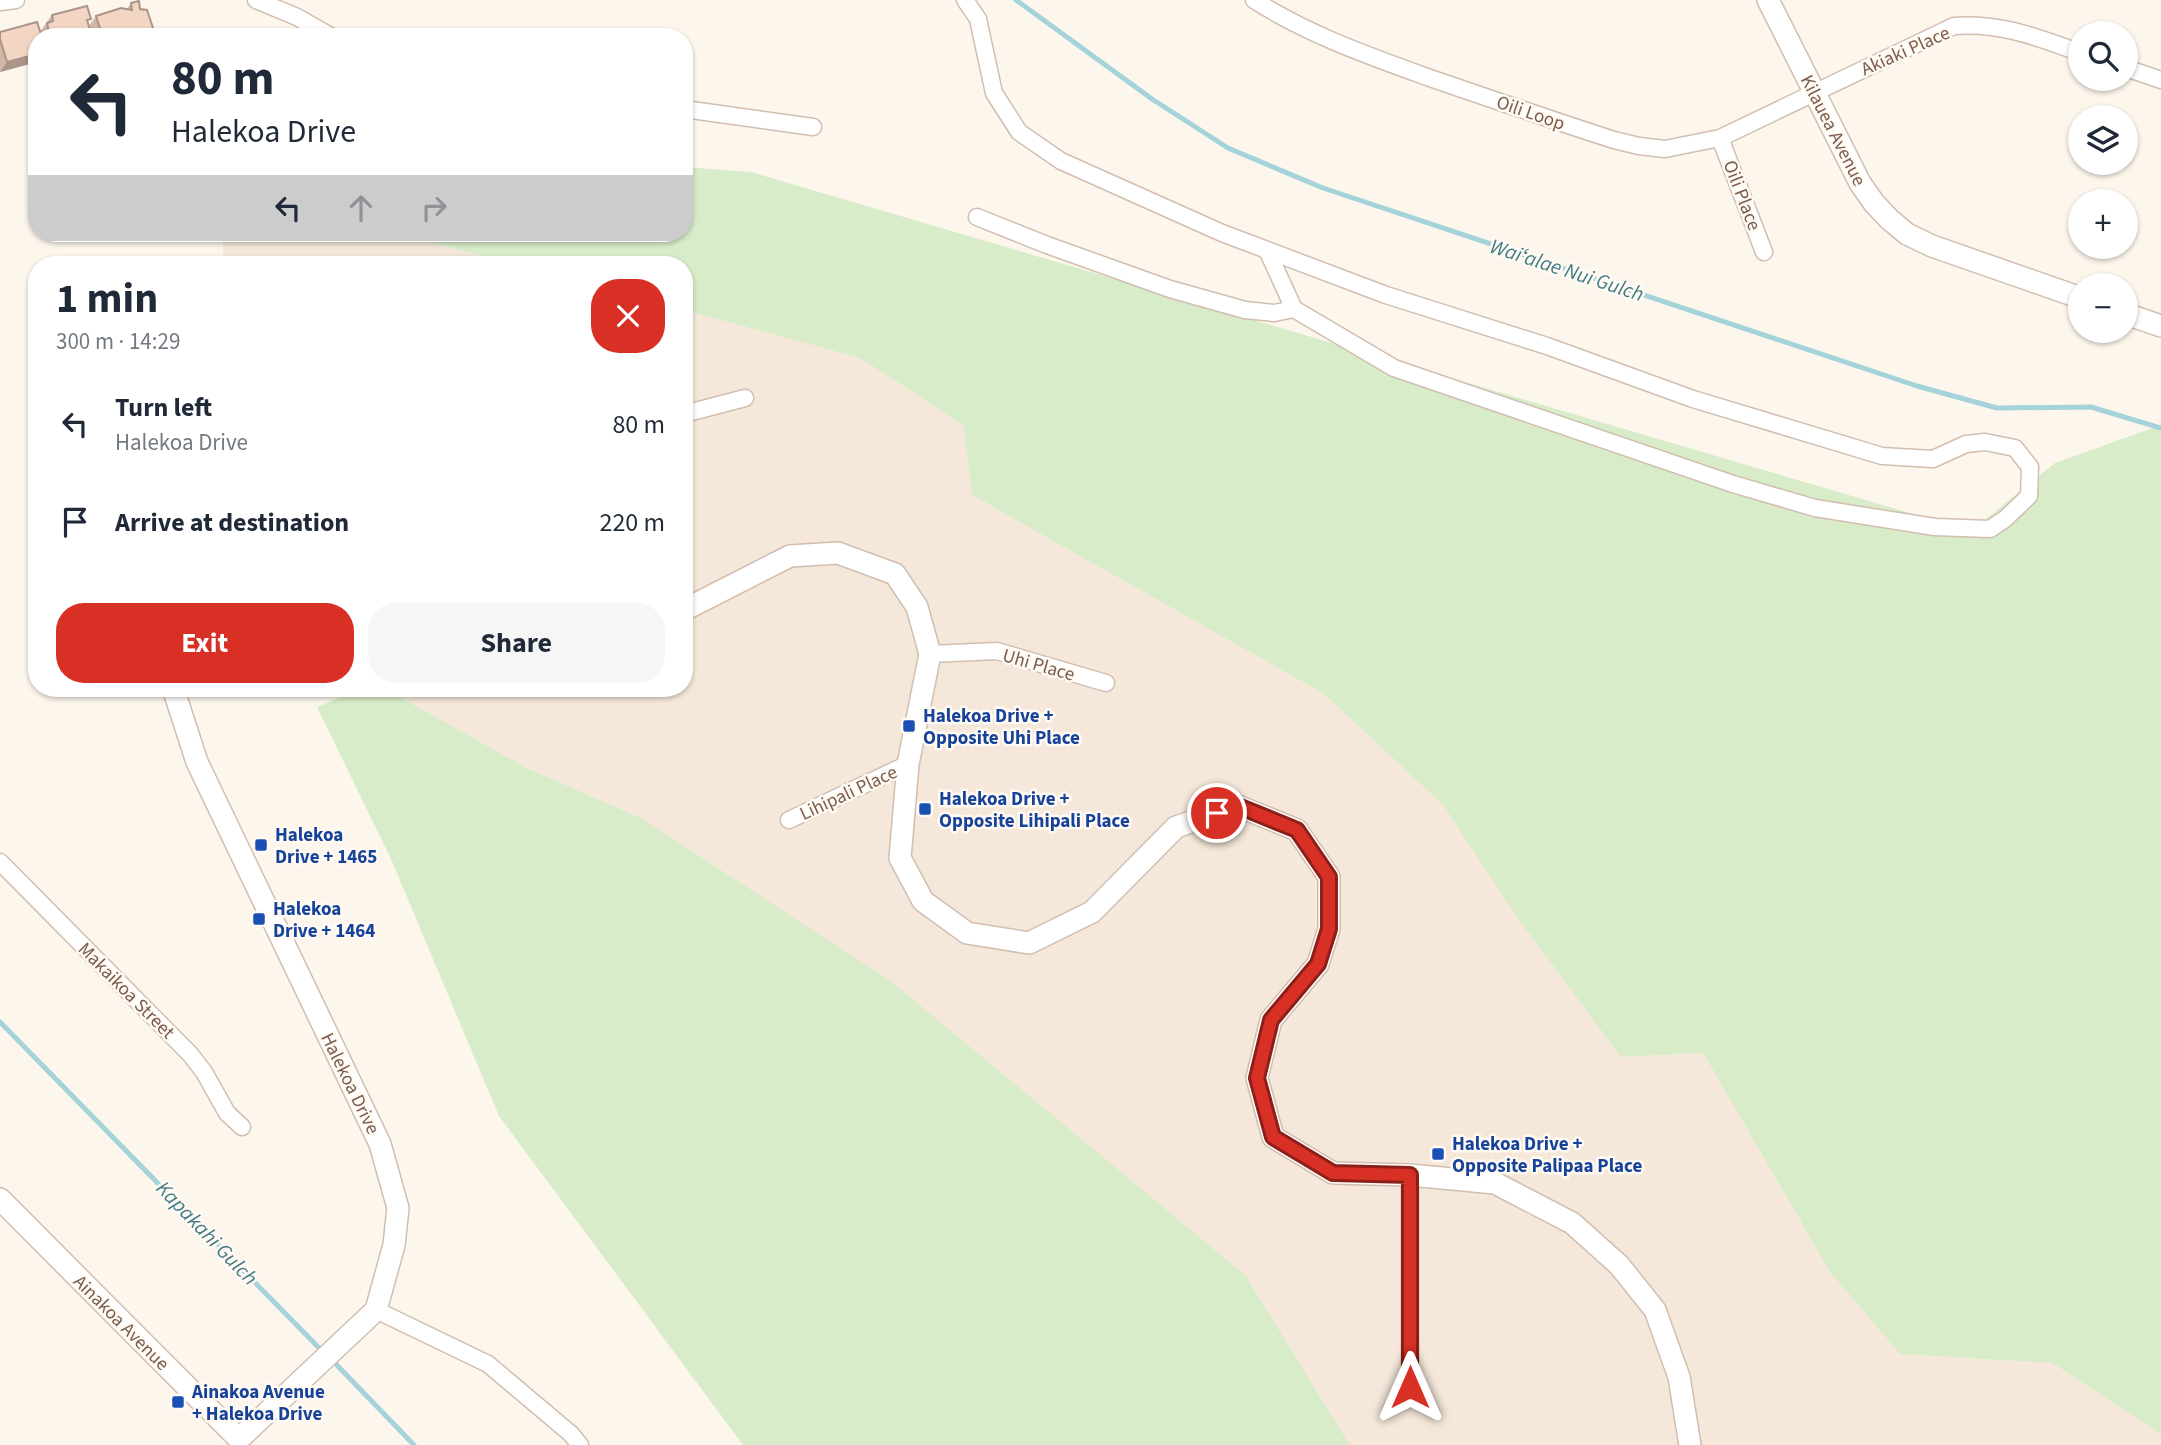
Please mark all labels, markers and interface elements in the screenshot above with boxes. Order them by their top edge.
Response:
street label: Akiaki Place [1857,20,1954,83]
map controls [2068,21,2138,343]
button: search [2068,21,2138,91]
text: 80 m [171,44,275,114]
icon: left [56,56,147,147]
street label: Kilauea Avenue [1793,70,1872,191]
street label: Oili Loop [1493,89,1568,138]
button: layers [2068,105,2138,175]
text: Halekoa Drive [171,109,356,155]
street label: Oili Place [1716,156,1767,235]
icon: left [269,189,307,227]
icon: ahead [342,189,380,227]
icon: right [415,189,453,227]
button: + [2068,189,2138,259]
water label: Waiʻalae Nui Gulch [1486,231,1648,309]
text: 1 min [56,269,158,329]
button: − [2068,273,2138,343]
button: close [591,279,665,353]
text: 300 m · 14:29 [56,325,180,358]
text: Turn left [115,389,212,426]
icon: left [56,405,94,443]
text: 80 m [612,406,665,443]
text: Halekoa Drive [115,426,248,459]
icon: arrive [56,503,94,541]
text: Arrive at destination [115,504,349,541]
text: 220 m [599,504,665,541]
button: Exit [56,603,354,683]
button: Share [368,603,665,683]
street label: Uhi Place [999,642,1078,689]
place label: Halekoa Drive + Opposite Uhi Place [923,703,1080,752]
marker: Halekoa Drive + Opposite Uhi Place [901,718,917,734]
street label: Lihipali Place [795,759,902,828]
pin [1187,783,1247,843]
place label: Halekoa Drive + Opposite Lihipali Place [939,786,1130,835]
icon: arrive [1198,794,1236,832]
marker: Halekoa Drive + Opposite Lihipali Place [917,801,933,817]
place label: Halekoa Drive + 1465 [275,822,377,871]
marker: Halekoa Drive + 1465 [253,837,269,853]
place label: Halekoa Drive + 1464 [273,896,375,945]
marker: Halekoa Drive + 1464 [251,911,267,927]
street label: Makaikoa Street [72,937,181,1046]
street label: Halekoa Drive [313,1028,386,1139]
place label: Halekoa Drive + Opposite Palipaa Place [1452,1131,1642,1180]
marker: Halekoa Drive + Opposite Palipaa Place [1430,1146,1446,1162]
water label: Kapakahi Gulch [149,1174,265,1292]
street label: Ainakoa Avenue [67,1269,175,1377]
position arrow [1373,1350,1447,1424]
place label: Ainakoa Avenue + Halekoa Drive [191,1379,325,1428]
marker: Ainakoa Avenue + Halekoa Drive [170,1394,186,1410]

